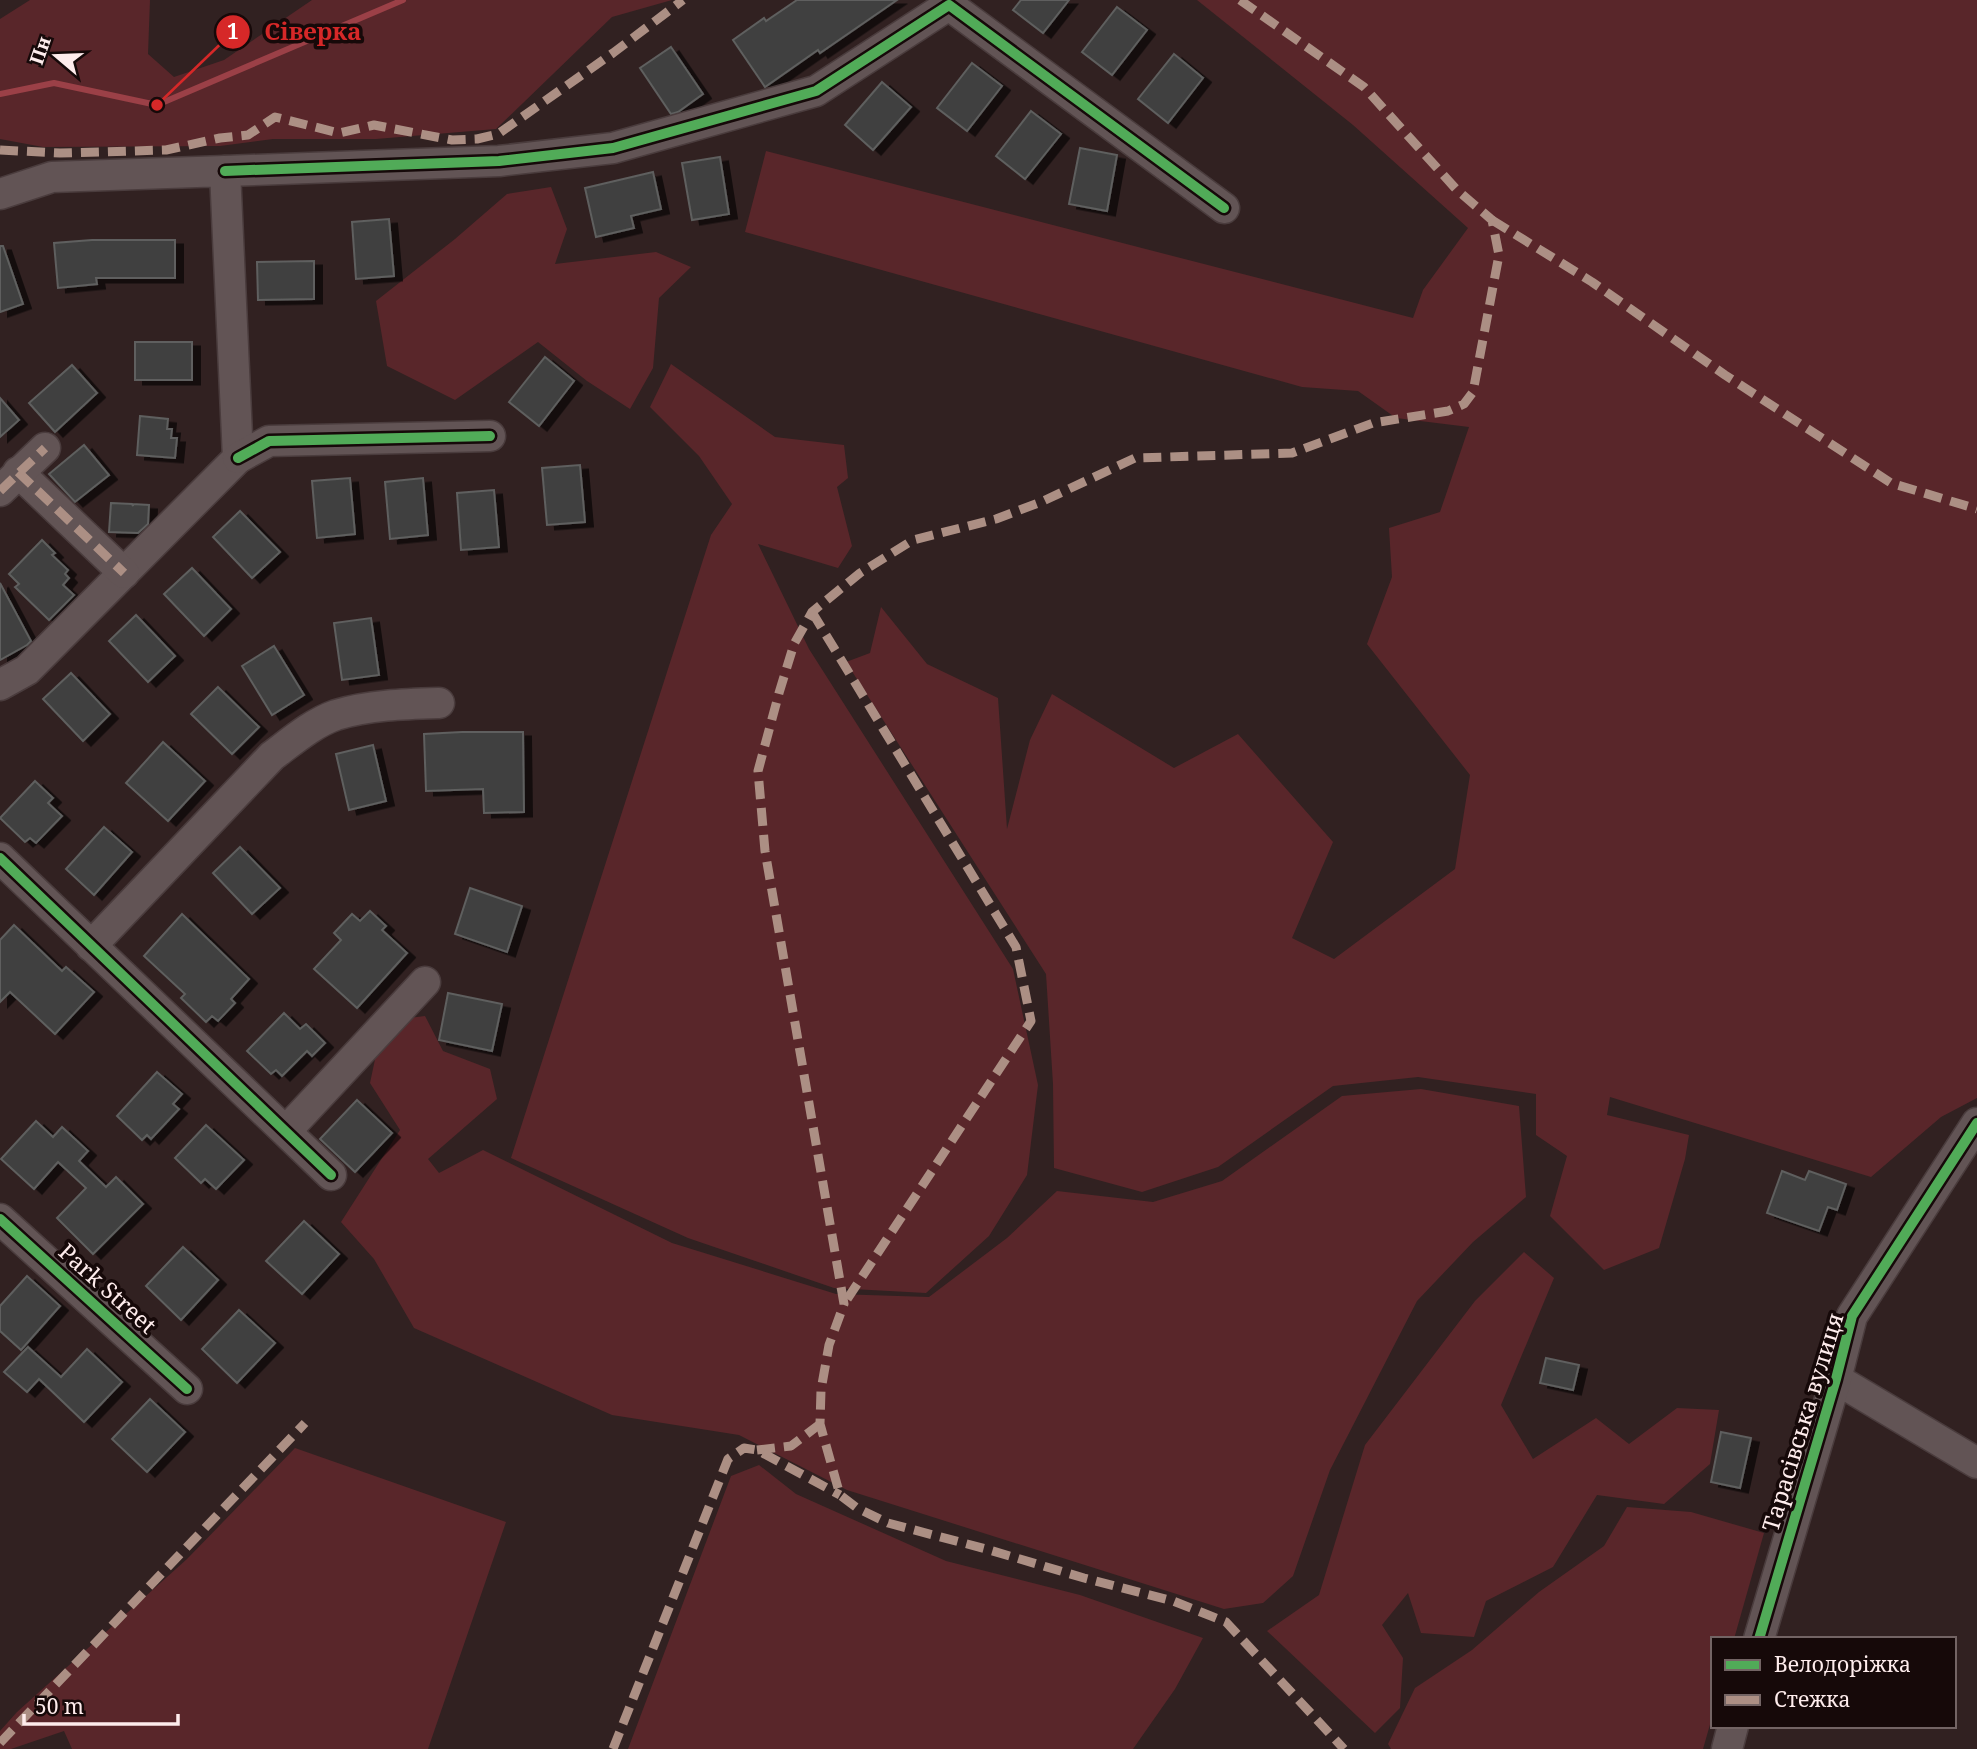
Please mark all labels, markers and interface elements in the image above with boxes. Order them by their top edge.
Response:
callout: Сіверка [215,10,375,55]
text: Сіверка [265,14,361,47]
text: 1 [227,17,239,45]
north arrow [21,21,91,91]
text: Пн [23,33,57,68]
street label: Park Street [52,1236,164,1340]
street label: Тарасівська вулиця [1753,1309,1851,1535]
legend [1711,1637,1956,1728]
text: Велодоріжка [1774,1650,1911,1678]
scale bar [24,1682,178,1726]
text: Стежка [1774,1685,1850,1713]
text: 50 m [35,1692,84,1720]

